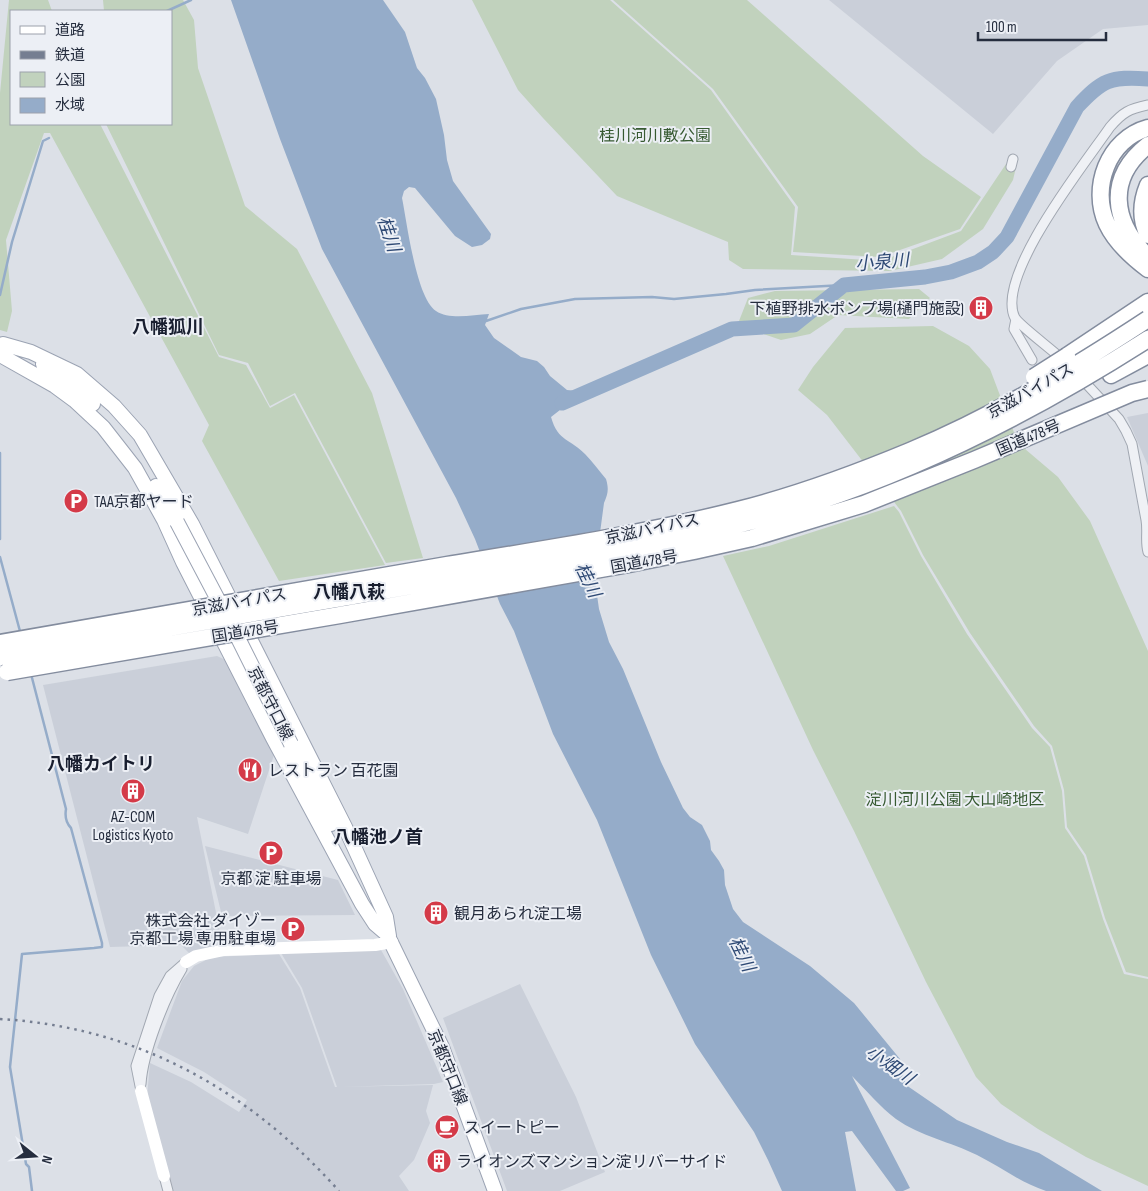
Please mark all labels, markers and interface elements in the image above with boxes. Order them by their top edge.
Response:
legend [10,10,172,125]
scale bar [978,10,1106,42]
text: 100 m [986,18,1017,37]
text: 道路 [55,21,85,40]
text: 鉄道 [55,46,85,65]
text: 公園 [55,71,85,90]
text: 水域 [55,96,85,115]
park label: 桂川河川敷公園 [599,127,711,146]
water label: 桂川 [373,214,405,256]
water label: 小泉川 [854,250,912,275]
building icon: 下植野排水ポンプ場(樋門施設) [968,295,994,321]
place label: 下植野排水ポンプ場(樋門施設) [750,300,964,319]
district label: 八幡狐川 [132,317,204,338]
street label: 京滋バイパス [984,360,1077,423]
street label: 国道478号 [994,416,1064,460]
parking icon: TAA京都ヤード [63,488,89,514]
place label: TAA京都ヤード [94,493,194,512]
street label: 京滋バイパス [604,510,701,549]
street label: 国道478号 [609,547,679,578]
water label: 桂川 [570,559,606,603]
district label: 八幡八萩 [313,582,385,603]
street label: 京滋バイパス [190,585,288,620]
street label: 国道478号 [210,618,280,647]
street label: 京都守口線 [243,664,296,744]
district label: 八幡カイトリ [47,754,155,775]
restaurant icon: レストラン 百花園 [237,757,263,783]
place label: レストラン 百花園 [268,762,399,781]
building icon: AZ-COM Logistics Kyoto [120,778,146,804]
park label: 淀川河川公園 大山崎地区 [866,791,1044,810]
place label: AZ-COM Logistics Kyoto [93,808,173,845]
district label: 八幡池ノ首 [333,827,423,848]
parking icon: 京都 淀 駐車場 [258,840,284,866]
place label: 京都 淀 駐車場 [220,870,322,889]
building icon: 観月あられ淀工場 [423,900,449,926]
place label: 観月あられ淀工場 [454,905,582,924]
place label: 株式会社 ダイゾー 京都工場 専用駐車場 [129,912,276,949]
parking icon: 株式会社 ダイゾー 京都工場 専用駐車場 [280,916,306,942]
water label: 桂川 [724,933,760,977]
street label: 京都守口線 [423,1027,470,1108]
water label: 小畑川 [862,1041,919,1091]
cafe icon: スイートピー [434,1114,460,1140]
place label: スイートピー [464,1119,560,1138]
north arrow [10,1131,60,1181]
building icon: ライオンズマンション淀リバーサイド [426,1148,452,1174]
place label: ライオンズマンション淀リバーサイド [456,1153,727,1172]
text: N [38,1154,56,1166]

